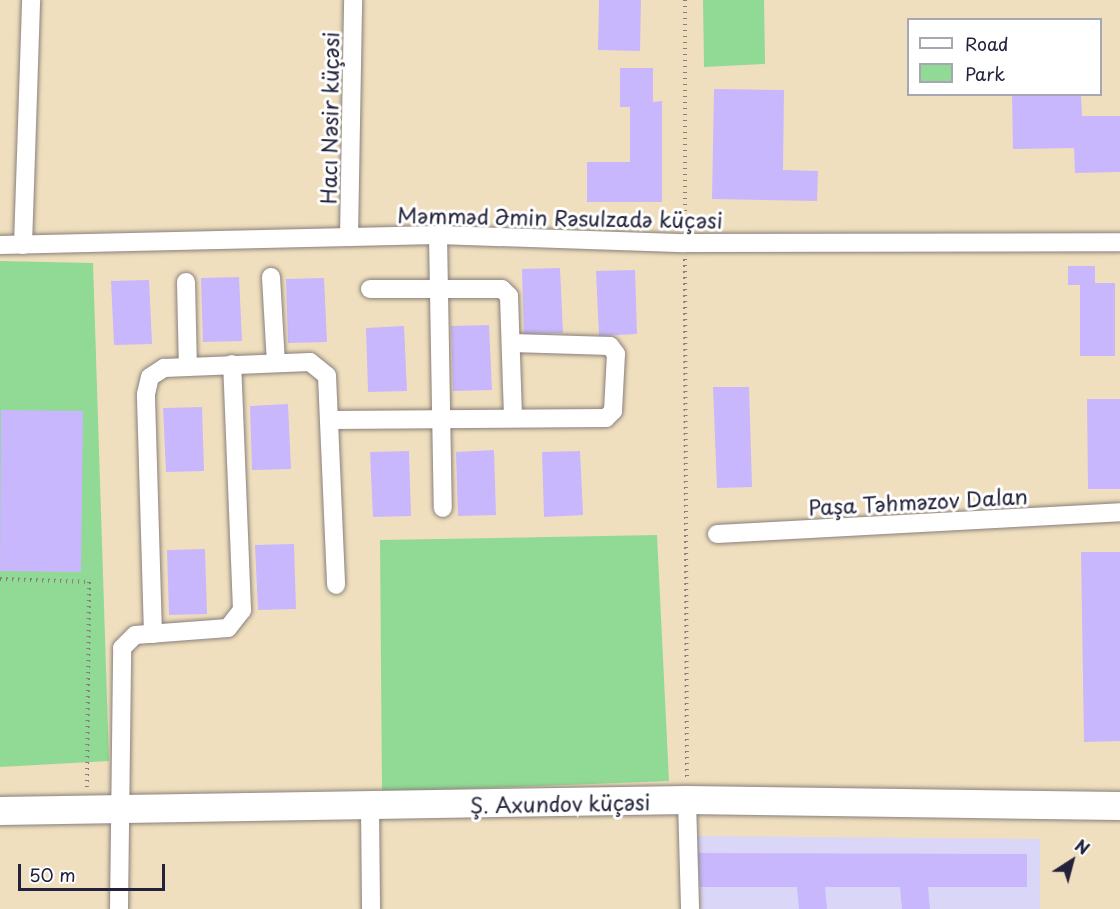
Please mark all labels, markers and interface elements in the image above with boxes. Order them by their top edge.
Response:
legend [907,18,1102,96]
text: Road [965,30,1009,57]
street label: Hacı Nəsir küçəsi [315,31,343,205]
text: Park [965,60,1005,87]
street label: Məmməd Əmin Rəsulzadə küçəsi [398,202,722,232]
street label: Paşa Təhməzov Dalan [807,483,1029,519]
street label: Ş. Axundov küçəsi [469,789,651,817]
north arrow [1042,831,1102,891]
text: N [1070,833,1095,860]
scale bar [21,852,168,890]
text: 50 m [29,861,76,888]

